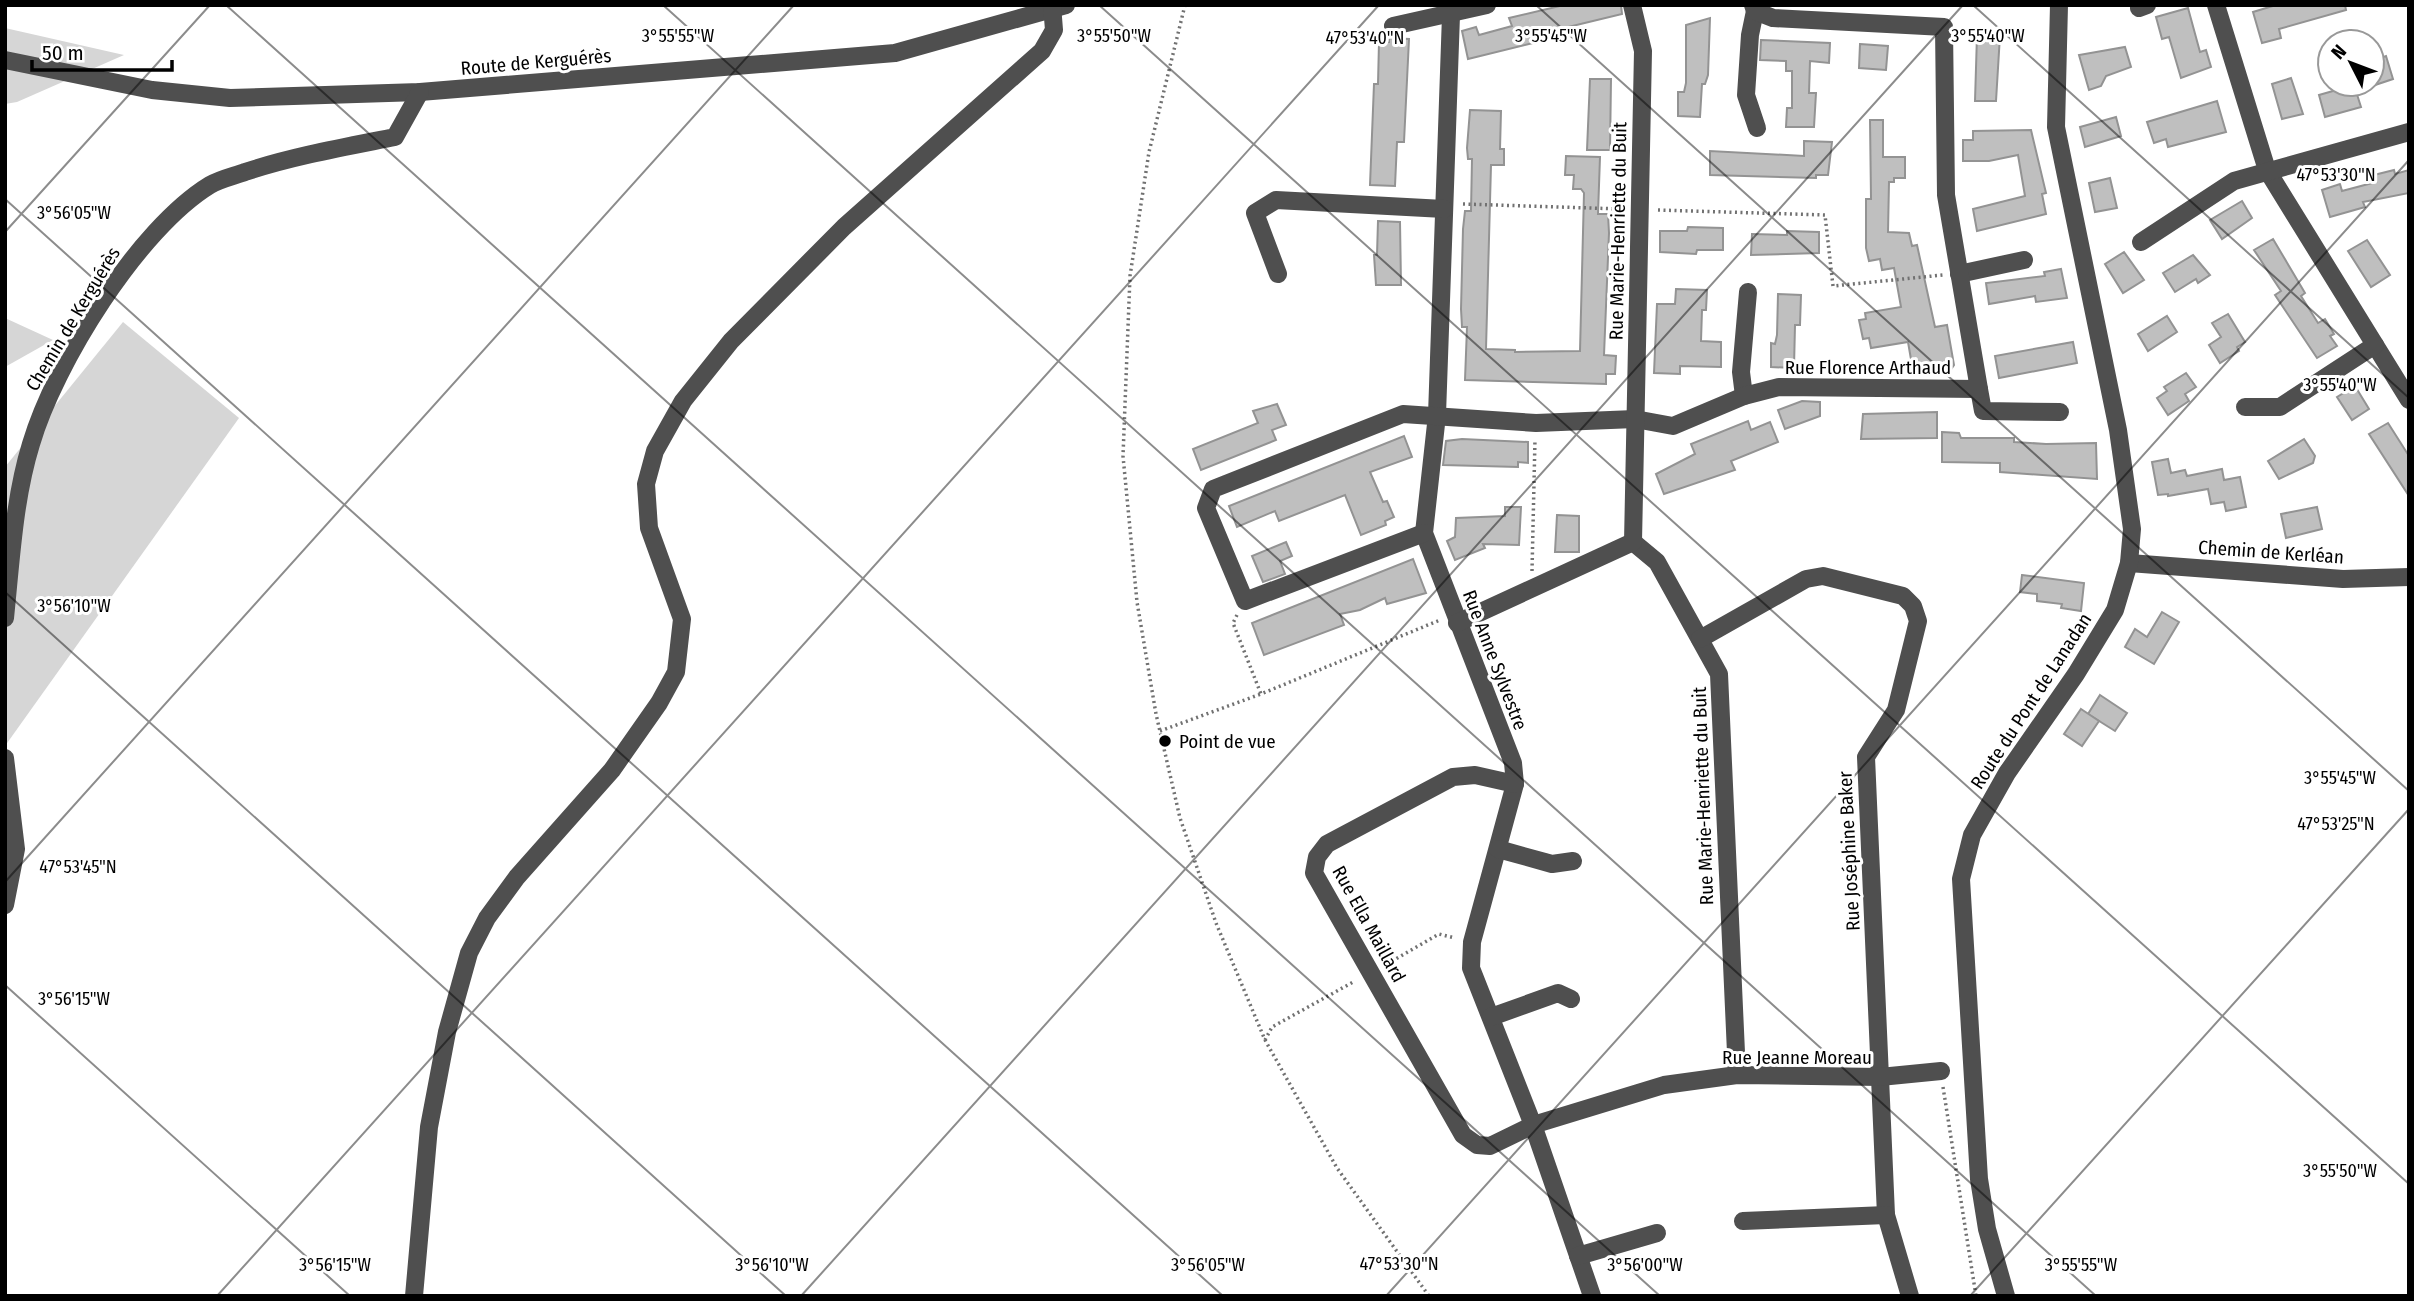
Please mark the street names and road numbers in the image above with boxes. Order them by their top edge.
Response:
street label: Route de Kerguérès [460,44,612,80]
street label: Rue Marie-Henriette du Buit [1605,121,1631,340]
street label: Chemin de Kerguérès [21,243,125,395]
street label: Rue Florence Arthaud [1785,356,1951,379]
street label: Chemin de Kerléan [2197,535,2345,569]
street label: Rue Anne Sylvestre [1458,587,1532,733]
street label: Route du Pont de Lanadan [1966,609,2096,793]
street label: Rue Marie-Henriette du Buit [1688,686,1718,906]
street label: Rue Joséphine Baker [1833,770,1865,931]
street label: Rue Ella Maillard [1327,862,1411,986]
street label: Rue Jeanne Moreau [1722,1046,1872,1069]

